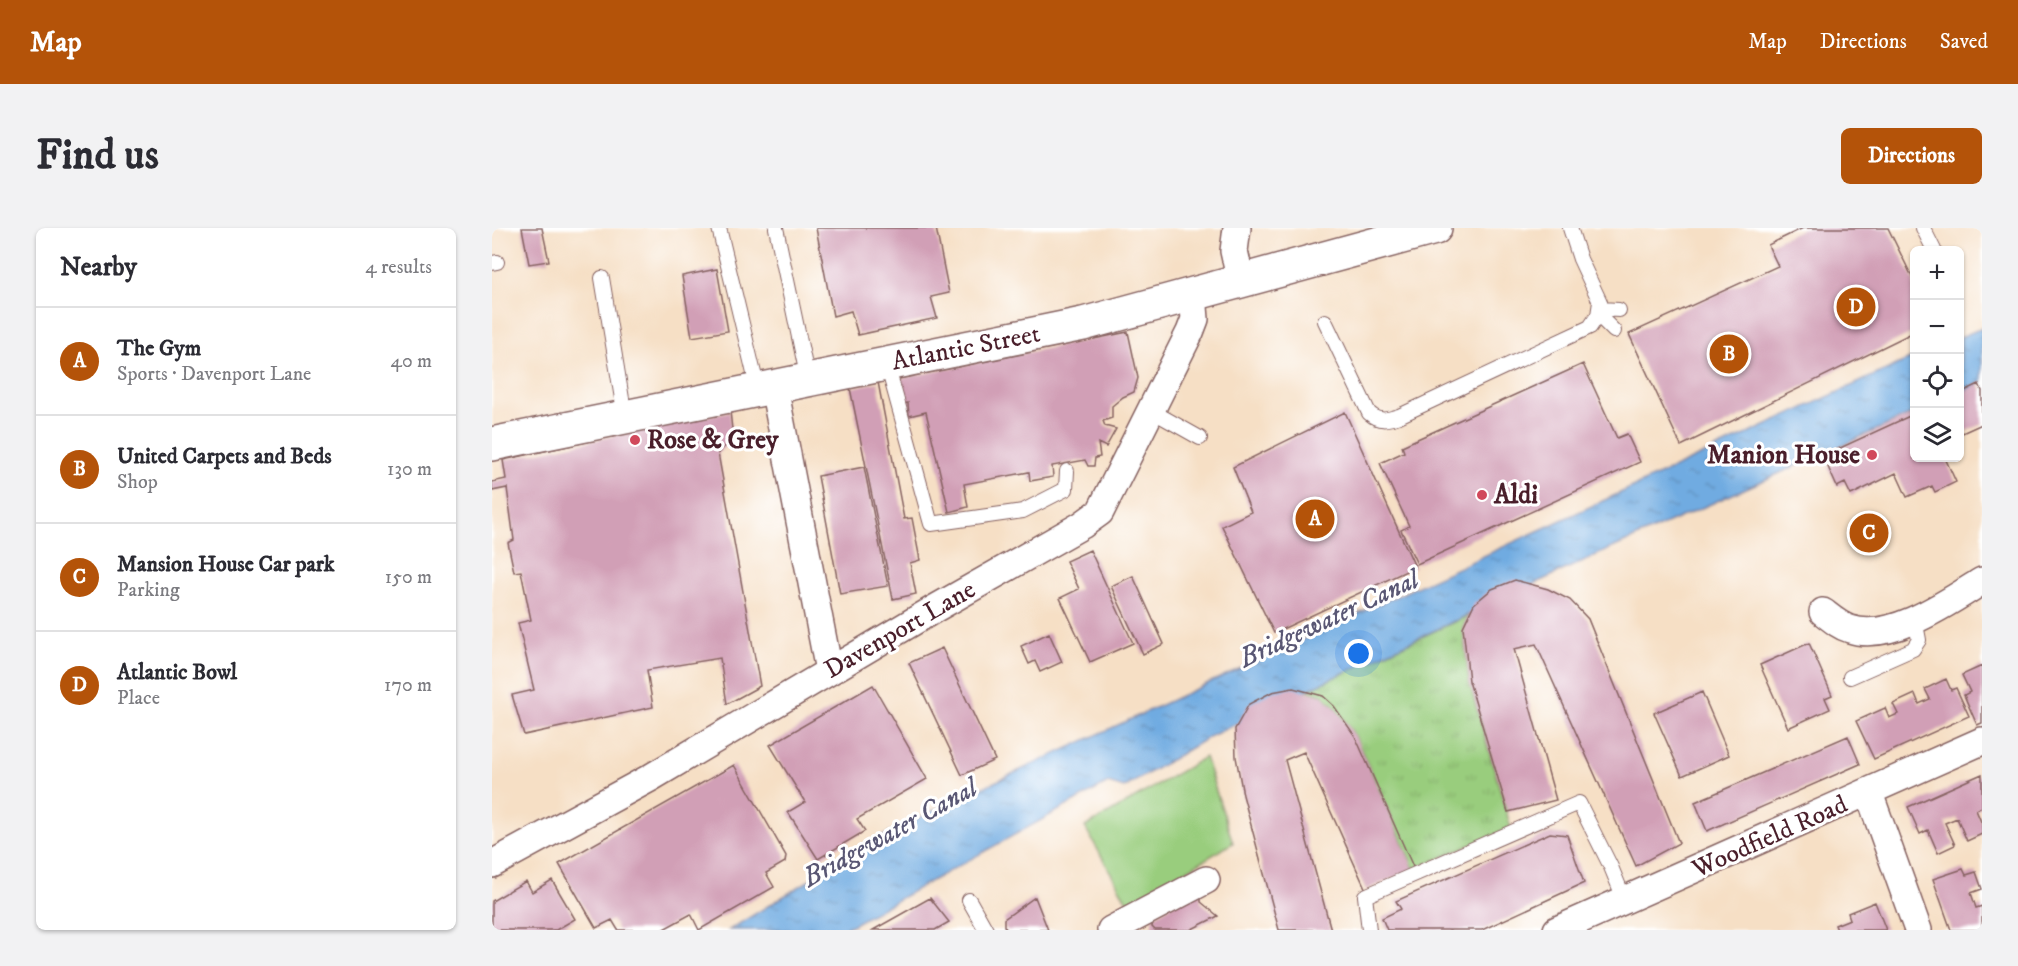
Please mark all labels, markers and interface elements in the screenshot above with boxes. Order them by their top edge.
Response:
text: Map [30,25,82,60]
text: Map [1748,29,1787,55]
text: Directions [1820,29,1907,55]
text: Saved [1940,29,1988,55]
button: Directions [1841,128,1982,184]
text: Find us [36,130,159,182]
map controls [1910,246,1964,462]
button: + [1910,246,1964,300]
text: Nearby [60,251,137,284]
text: 4 results [365,255,432,280]
pin: D [1836,284,1876,329]
button: − [1910,300,1964,354]
street label: Atlantic Street [889,317,1043,379]
pin: B [1710,332,1748,376]
text: The Gym [117,335,201,362]
text: A [73,349,86,374]
text: 40 m [390,349,432,374]
button: locate [1910,354,1964,408]
text: Sports · Davenport Lane [117,362,311,387]
button: layers [1910,408,1964,462]
place label: Rose & Grey [647,424,779,457]
marker: Rose & Grey [628,433,642,447]
place label: Manion House [1707,439,1860,472]
text: United Carpets and Beds [117,443,332,470]
marker: Manion House [1865,448,1879,462]
text: B [73,457,86,482]
text: 130 m [387,457,432,482]
text: Shop [117,470,158,495]
place label: Aldi [1493,479,1538,512]
marker: Aldi [1475,488,1489,502]
pin: A [1296,496,1334,542]
pin: C [1850,510,1888,556]
text: Mansion House Car park [117,551,335,578]
water label: Bridgewater Canal [1233,561,1427,676]
text: C [73,565,86,590]
text: 150 m [385,565,432,590]
street label: Davenport Lane [818,573,982,687]
text: Parking [117,578,180,603]
your location [1344,639,1373,668]
text: Atlantic Bowl [117,659,237,686]
text: D [72,673,87,698]
text: 170 m [384,673,432,698]
text: Place [117,686,160,711]
water label: Bridgewater Canal [796,770,986,895]
street label: Woodfield Road [1686,788,1853,886]

